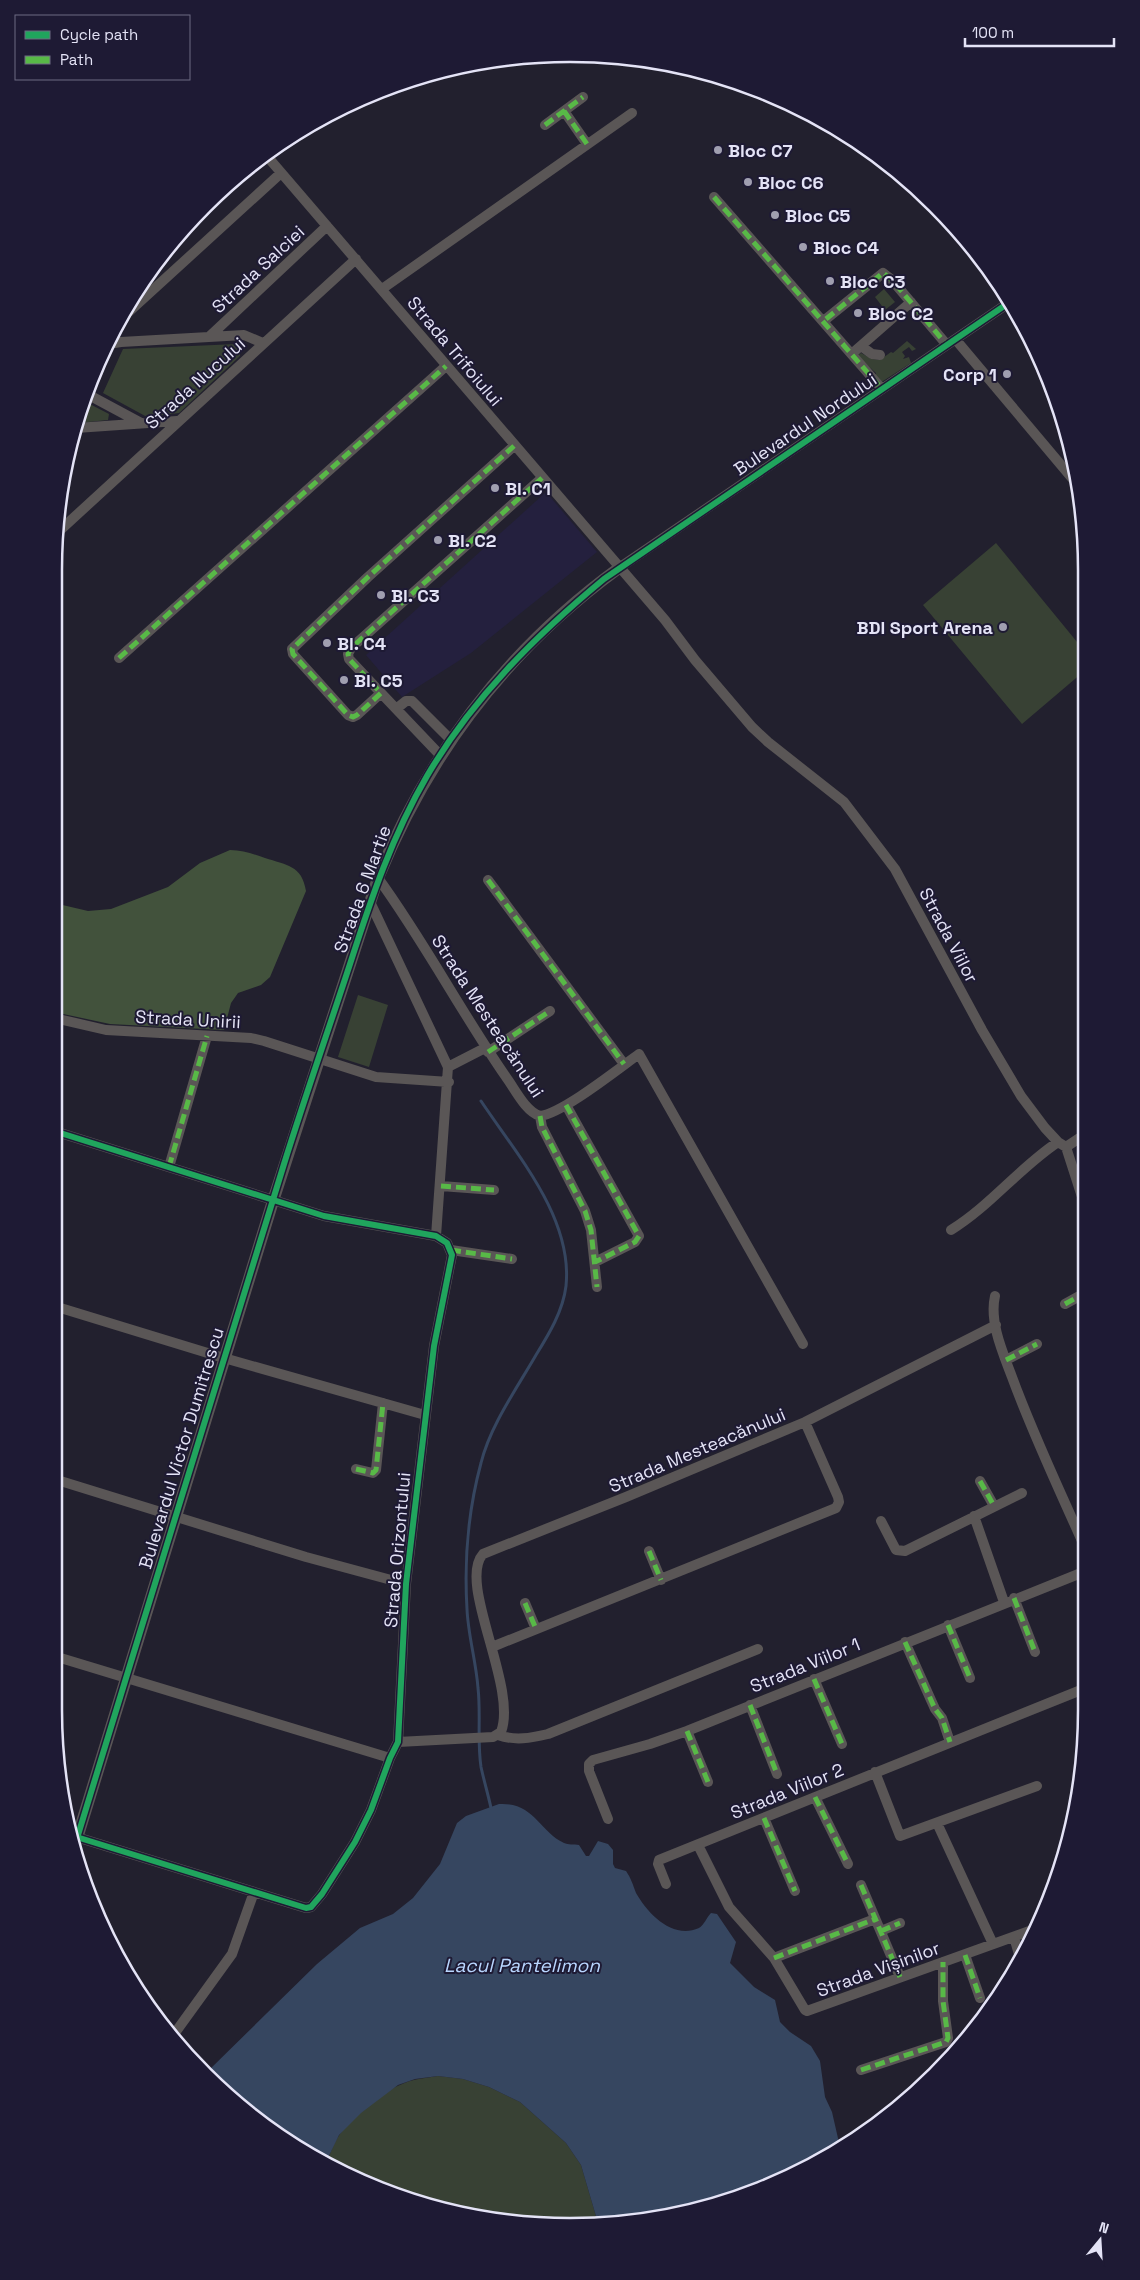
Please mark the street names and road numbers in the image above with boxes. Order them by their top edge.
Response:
street label: Strada Salciei [207,220,309,318]
street label: Strada Trifoiului [402,291,508,411]
street label: Strada Nucului [140,332,250,434]
street label: Bulevardul Nordului [729,368,881,480]
street label: Strada 6 Martie [328,822,396,956]
street label: Strada Viilor [914,883,984,987]
street label: Strada Mesteacănului [427,930,549,1102]
street label: Strada Unirii [135,1005,241,1033]
street label: Bulevardul Victor Dumitrescu [133,1325,229,1571]
street label: Strada Mesteacănului [605,1402,789,1498]
street label: Strada Orizontului [379,1471,415,1629]
street label: Strada Viilor 1 [747,1632,863,1698]
street label: Strada Viilor 2 [727,1758,847,1824]
street label: Strada Vișinilor [813,1936,943,2002]

